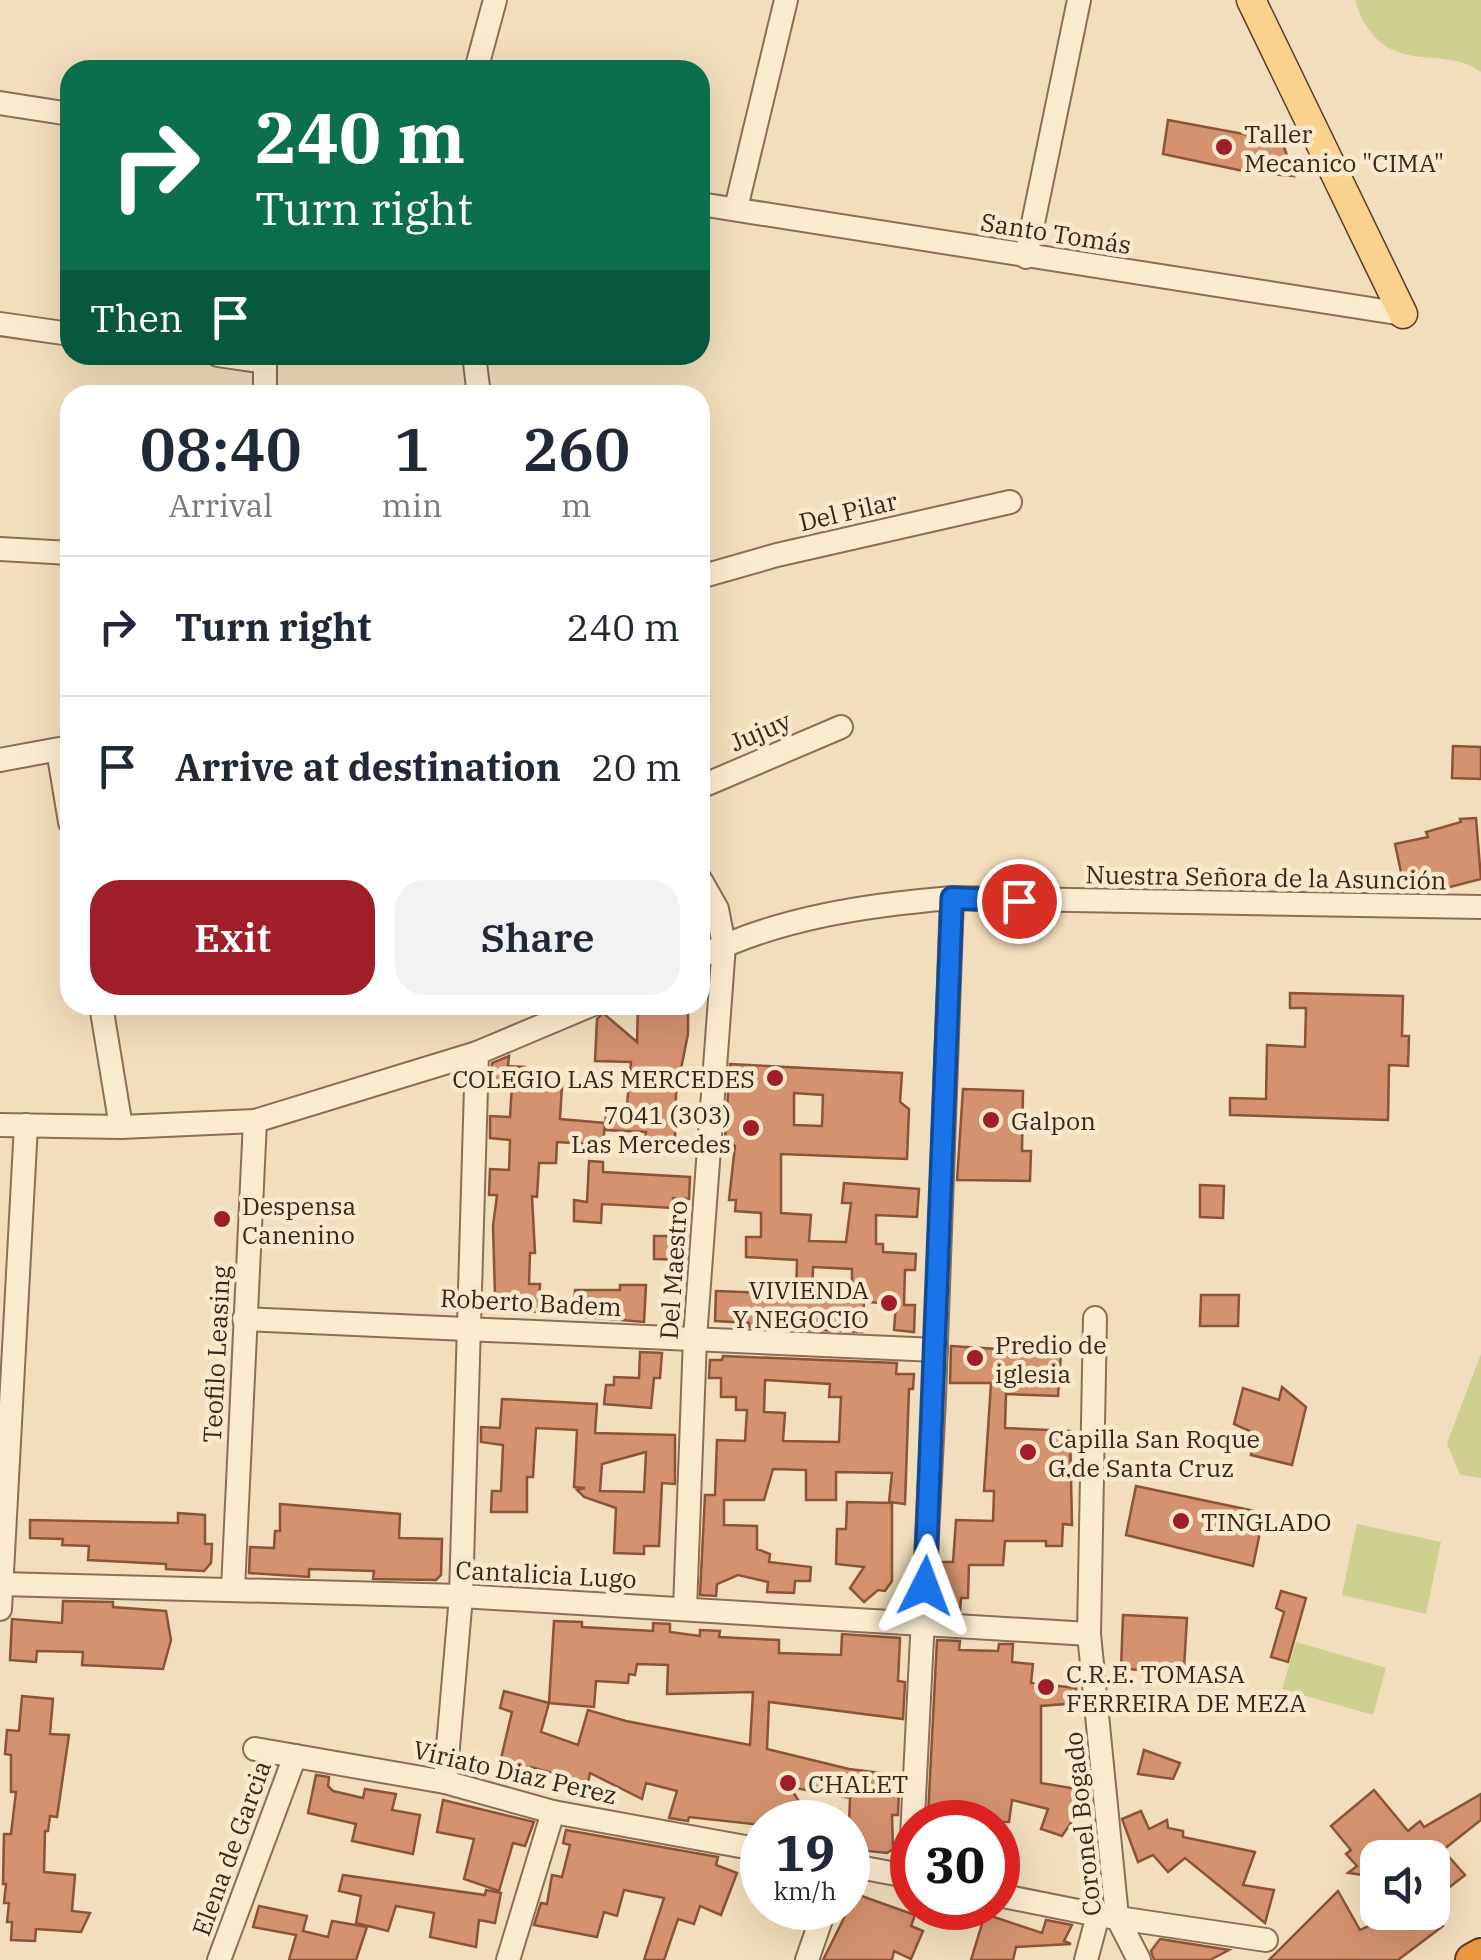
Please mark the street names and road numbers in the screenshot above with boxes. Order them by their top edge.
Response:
street label: Santo Tomás [978,205,1134,261]
street label: Del Pilar [796,484,900,538]
street label: Jujuy [724,703,796,759]
street label: Nuestra Señora de la Asunción [1085,857,1447,897]
street label: Del Maestro [652,1199,694,1341]
street label: Teofilo Leasing [195,1264,237,1444]
street label: Roberto Badem [439,1281,623,1323]
street label: Cantalicia Lugo [455,1553,637,1595]
street label: Coronel Bogado [1056,1730,1108,1918]
street label: Viriato Diaz Perez [410,1732,620,1812]
street label: Elena de Garcia [184,1756,278,1940]

